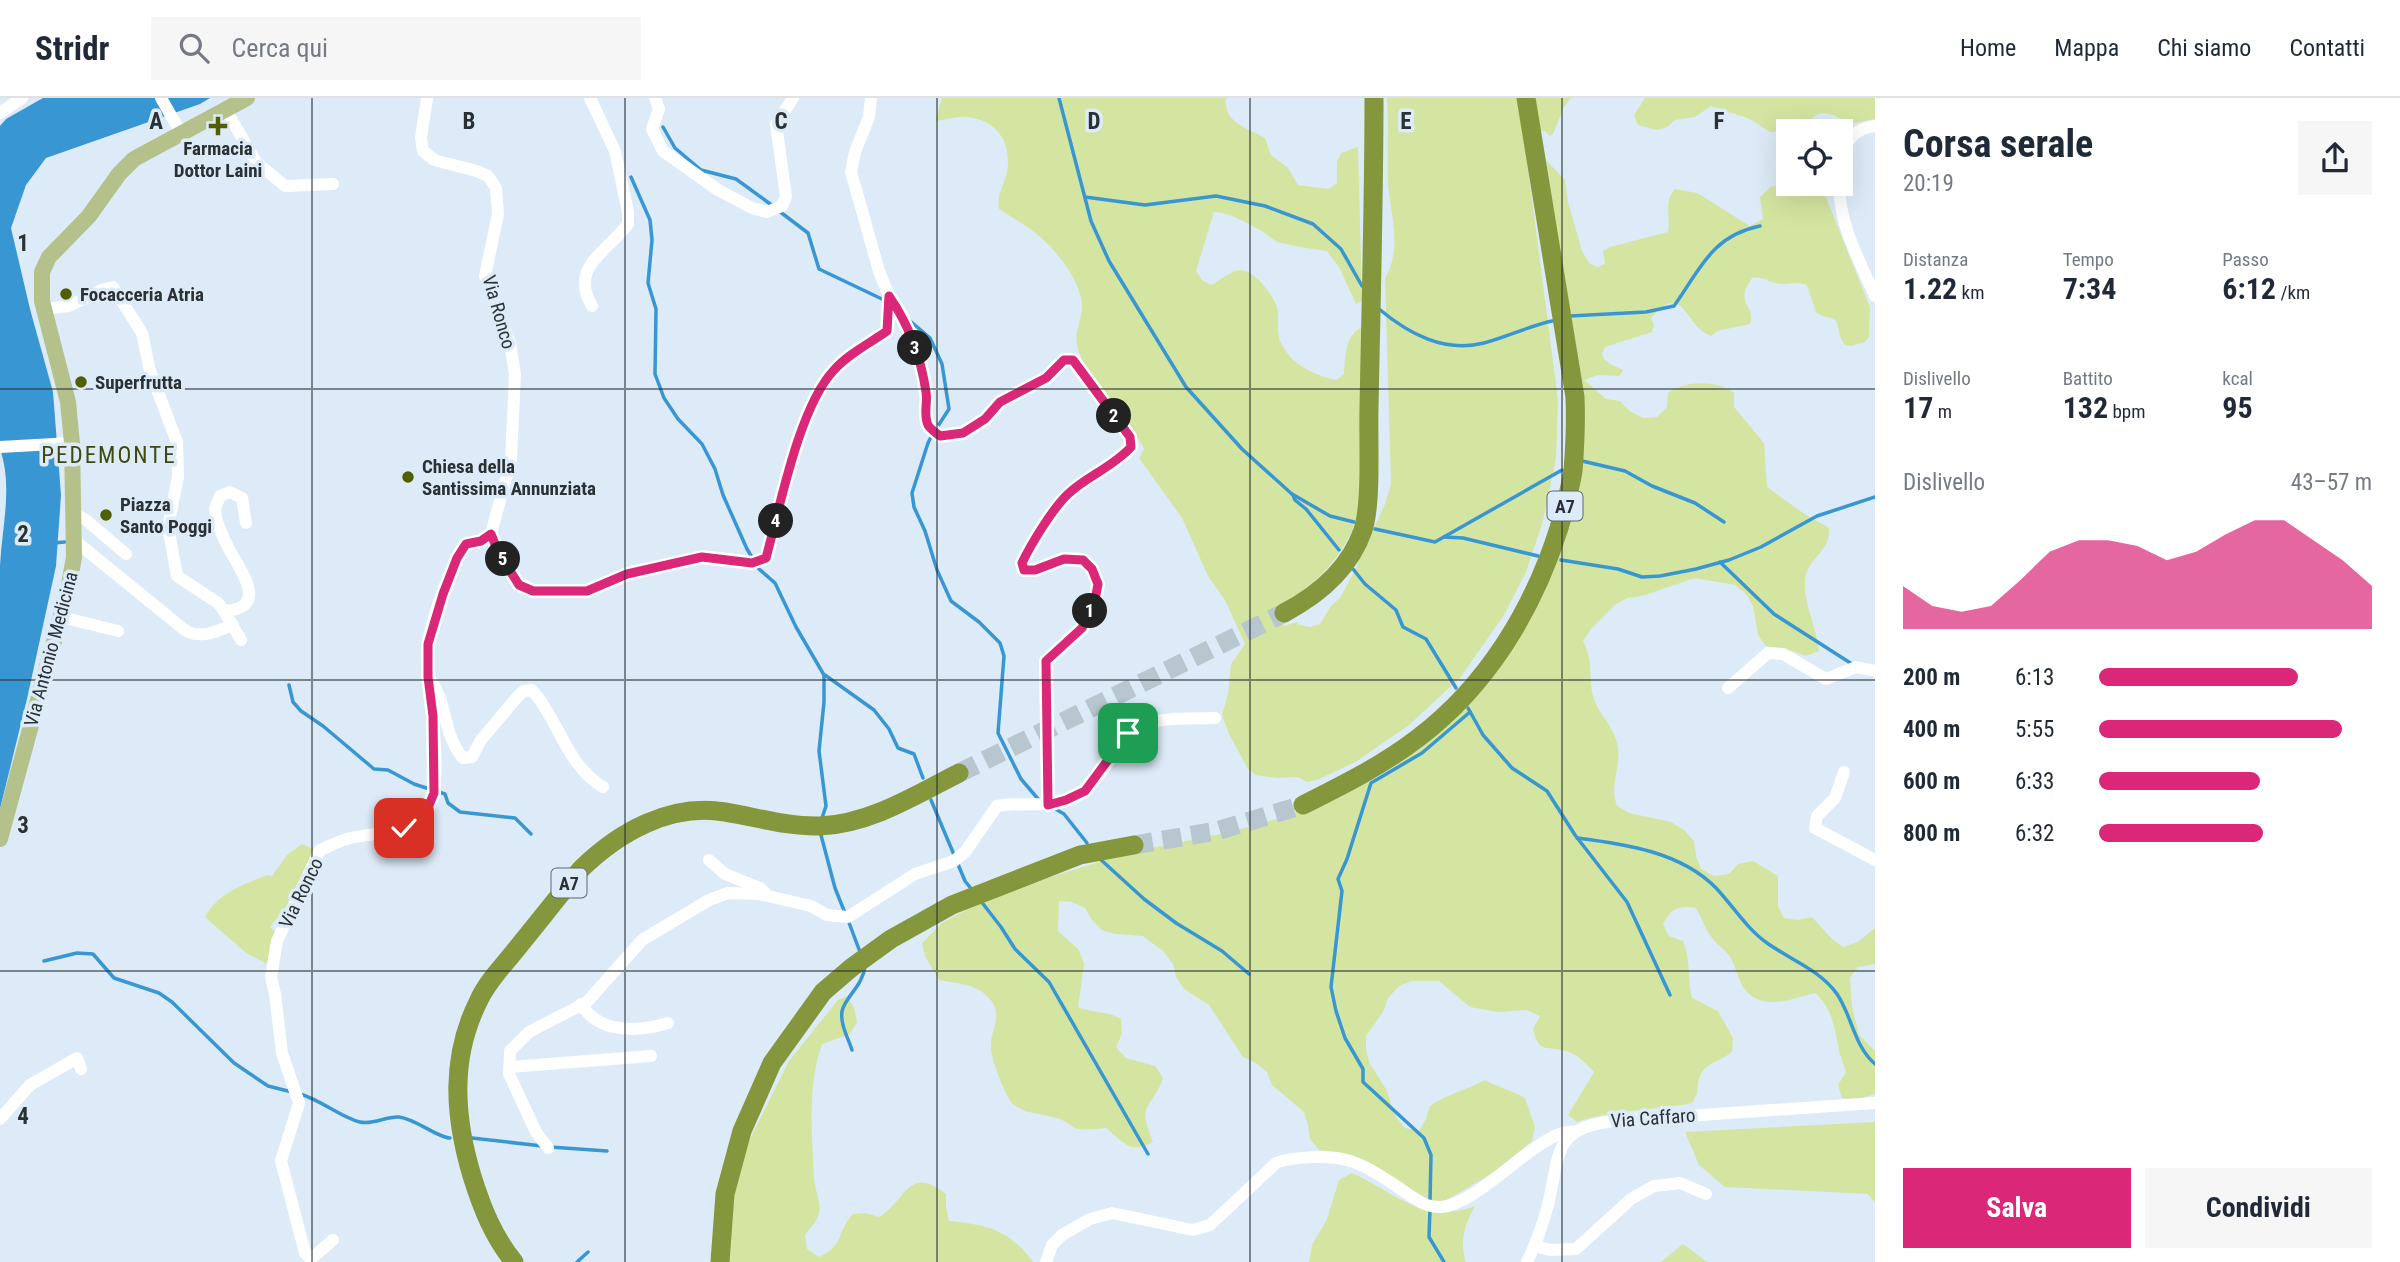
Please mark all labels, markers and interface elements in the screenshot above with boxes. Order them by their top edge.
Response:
search box [151,17,641,80]
text: Stridr [35,29,109,68]
icon: search [175,29,213,67]
text: Cerca qui [231,33,328,63]
text: Home [1960,34,2016,62]
text: Mappa [2054,34,2119,62]
text: Chi siamo [2157,34,2251,62]
text: Contatti [2289,34,2365,62]
text: A [149,108,163,135]
text: B [463,108,475,135]
text: C [774,108,788,135]
text: D [1088,108,1101,135]
text: E [1400,108,1412,135]
text: F [1714,108,1725,135]
marker: Farmacia Dottor Laini [210,118,226,134]
map controls [1776,119,1853,196]
button: locate [1776,119,1853,196]
button: share [2298,121,2372,195]
text: Corsa serale [1903,122,2093,166]
place label: Farmacia Dottor Laini [174,137,262,182]
text: 20:19 [1903,170,1954,197]
text: 1 [17,230,29,257]
text: Distanza [1903,248,1968,271]
text: Tempo [2063,248,2114,271]
text: Passo [2222,248,2269,271]
text: 1.22 [1903,271,1957,306]
text: 7:34 [2063,271,2116,306]
text: 6:12 [2222,271,2276,306]
street label: Via Ronco [478,272,520,352]
text: km [1957,281,1984,304]
text: /km [2276,281,2310,304]
place label: Focacceria Atria [80,283,204,306]
marker: Focacceria Atria [58,286,74,302]
pin: 3 [898,330,932,366]
text: 3 [910,336,919,359]
text: Dislivello [1903,367,1971,390]
text: Battito [2063,367,2113,390]
text: kcal [2222,367,2253,390]
place label: Superfrutta [95,371,182,394]
marker: Superfrutta [73,374,89,390]
text: 17 [1903,390,1933,425]
text: 132 [2063,390,2108,425]
text: 95 [2222,390,2253,425]
pin: 2 [1096,398,1132,434]
text: m [1933,400,1952,423]
text: bpm [2108,400,2146,423]
text: 2 [1109,404,1118,427]
district label: PEDEMONTE [41,442,177,469]
place label: Chiesa della Santissima Annunziata [422,455,596,500]
marker: Chiesa della Santissima Annunziata [400,469,416,485]
text: Dislivello [1903,469,1985,496]
text: 43–57 m [2291,469,2372,496]
road number: A7 [1548,492,1582,520]
place label: Piazza Santo Poggi [120,493,212,538]
pin: 4 [758,504,794,538]
marker: Piazza Santo Poggi [98,507,114,523]
text: 4 [771,509,780,532]
text: 2 [17,521,29,548]
pin: 5 [486,542,520,576]
text: 5 [498,547,507,570]
street label: Via Antonio Medicina [19,569,83,729]
pin: 1 [1072,594,1108,628]
text: 1 [1085,599,1094,622]
text: 200 m [1903,664,1960,691]
text: 6:13 [2015,664,2054,691]
pin [1098,703,1158,763]
icon: arrive [1109,714,1147,752]
text: 400 m [1903,716,1960,743]
text: 5:55 [2015,716,2054,743]
text: 600 m [1903,768,1960,795]
text: 6:33 [2015,768,2054,795]
pin [374,798,434,858]
icon: check [385,809,423,847]
text: 3 [17,812,29,839]
text: 800 m [1903,820,1960,847]
text: 6:32 [2015,820,2054,847]
street label: Via Ronco [274,854,328,932]
road number: A7 [552,868,586,898]
text: 4 [17,1103,29,1130]
street label: Via Caffaro [1610,1104,1696,1132]
button: Salva [1903,1168,2131,1248]
button: Condividi [2145,1168,2372,1248]

